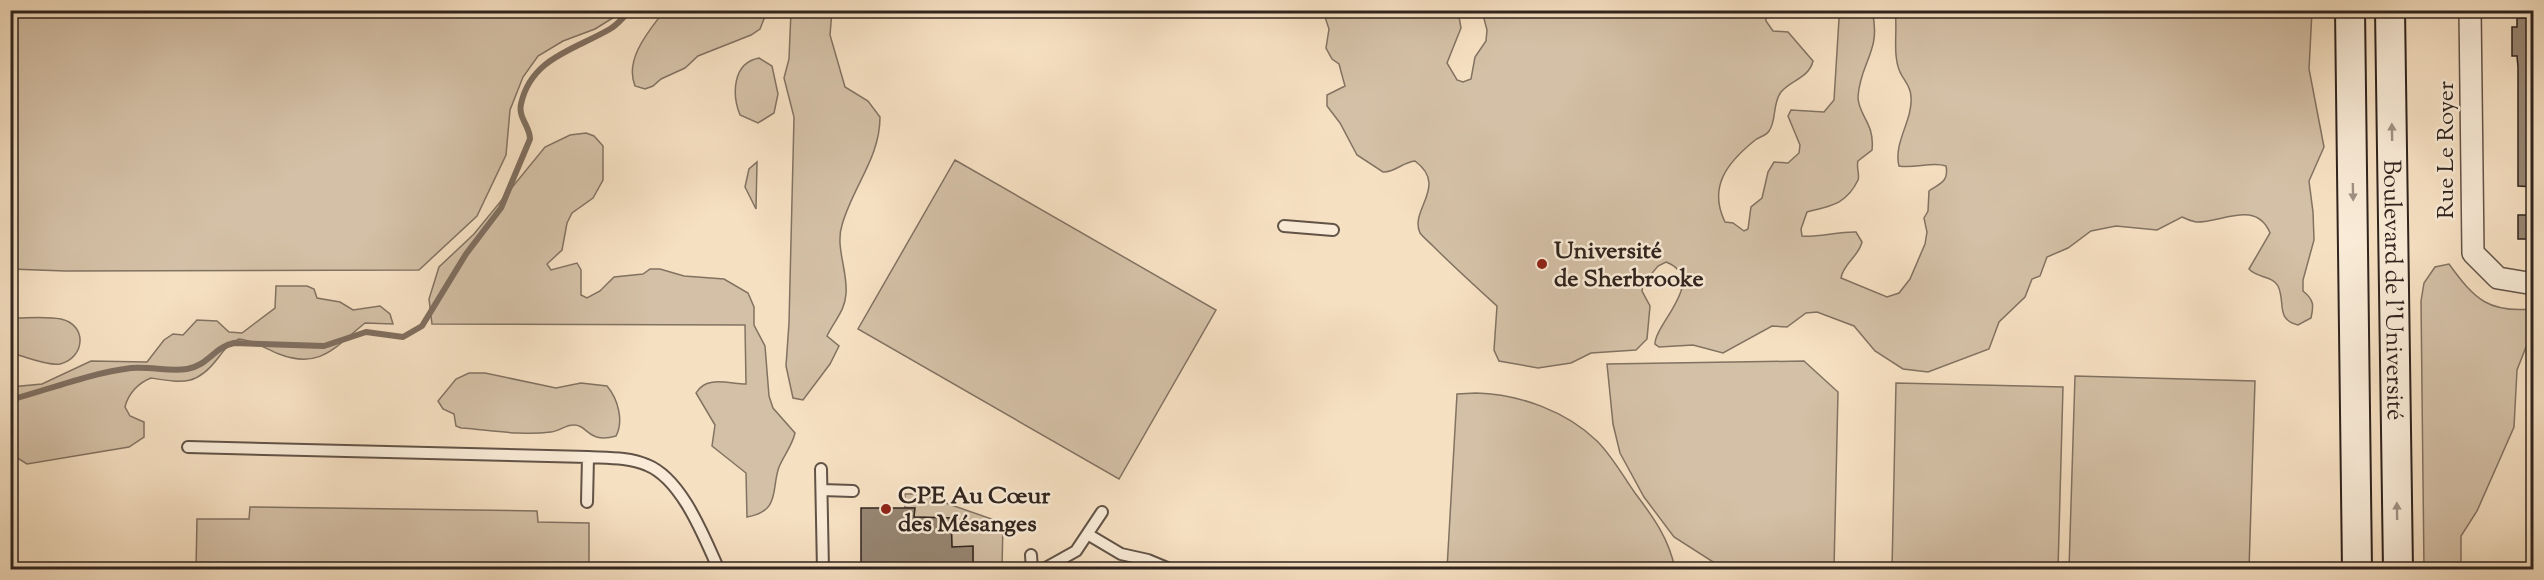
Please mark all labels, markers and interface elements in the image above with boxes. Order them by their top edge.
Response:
street label: Rue Le Royer [2430,81,2464,219]
one-way arrow [2387,123,2396,142]
street label: Boulevard de l'Université [2373,159,2411,421]
one-way arrow [2348,182,2357,201]
place label: Université de Sherbrooke [1554,235,1704,297]
marker: Université de Sherbrooke [1535,257,1549,271]
place label: CPE Au Cœur des Mésanges [898,480,1051,542]
marker: CPE Au Cœur des Mésanges [879,502,893,516]
one-way arrow [2392,502,2402,521]

